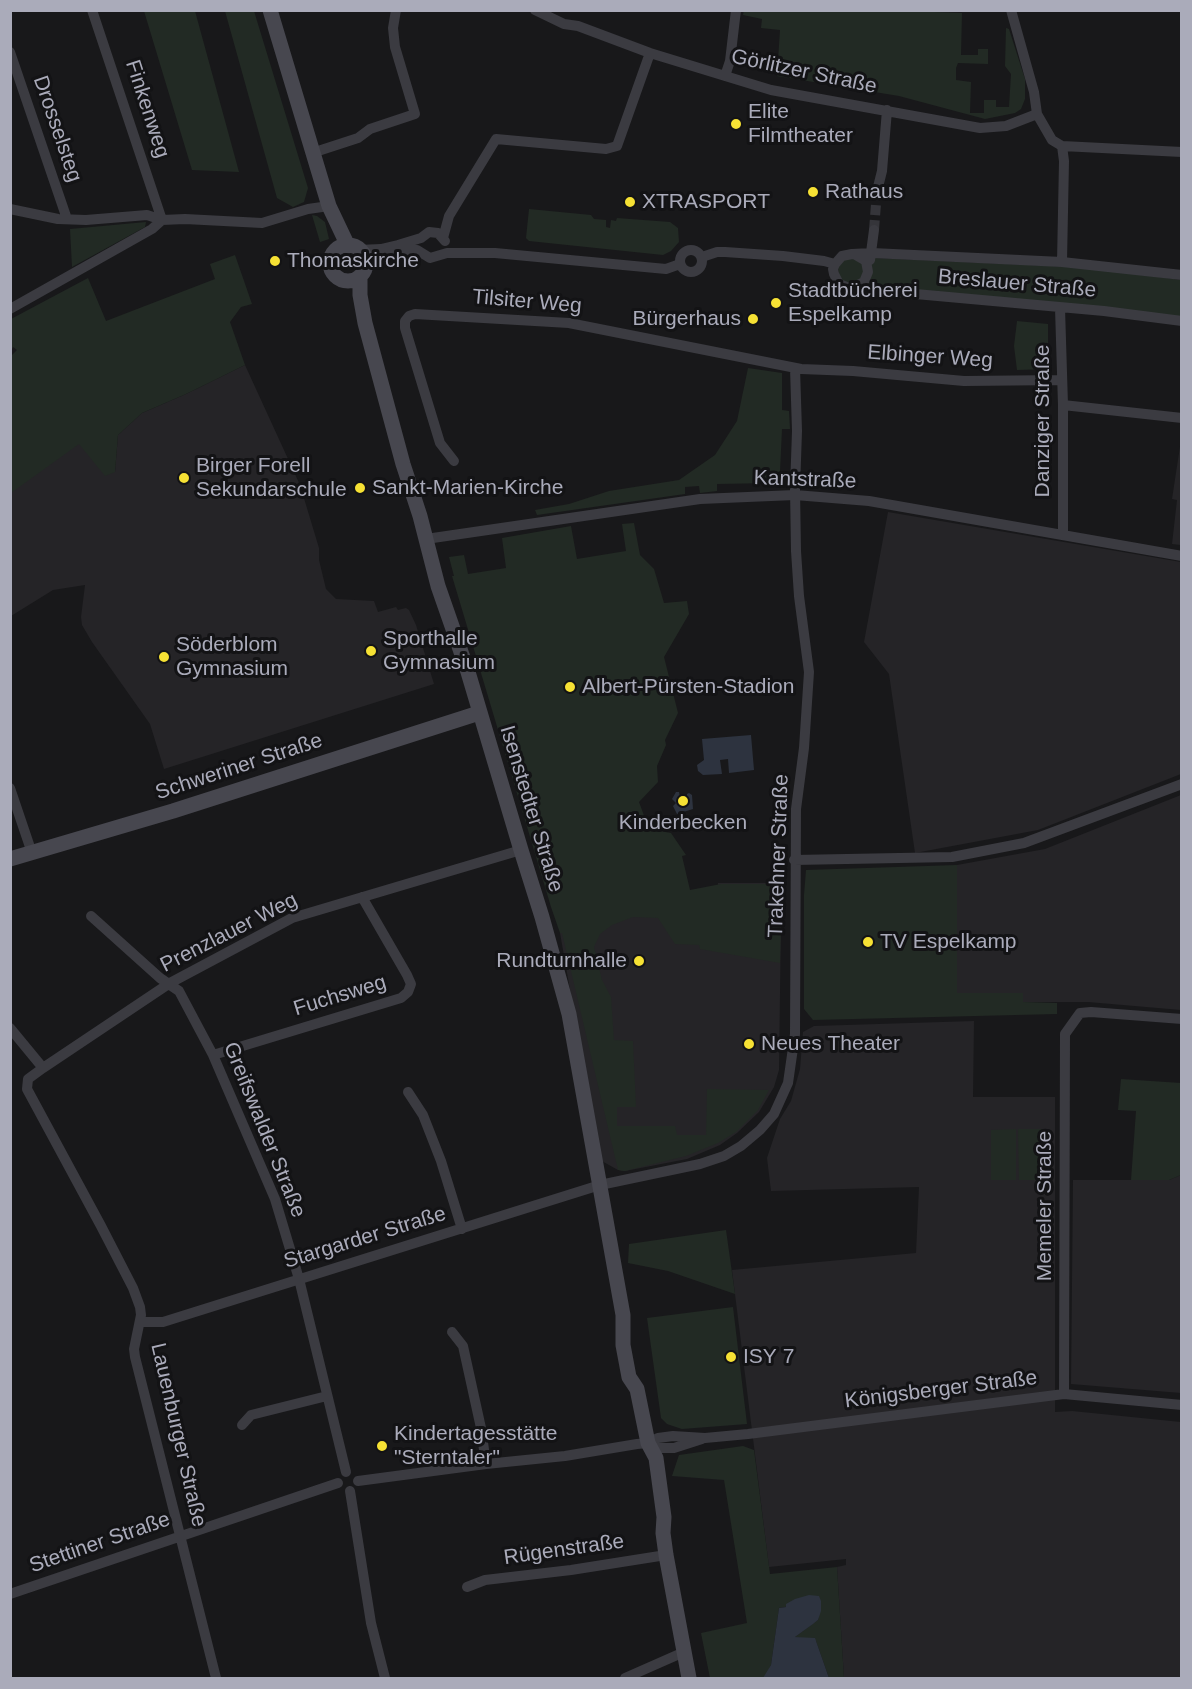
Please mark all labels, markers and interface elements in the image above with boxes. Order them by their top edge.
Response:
street label: Görlitzer Straße [729,44,879,100]
street label: Finkenweg [119,57,175,161]
street label: Drosselsteg [27,72,87,186]
place label: Elite Filmtheater [748,99,853,149]
marker: Elite Filmtheater [729,117,743,131]
place label: Rathaus [825,179,903,205]
marker: Rathaus [806,185,820,199]
place label: XTRASPORT [642,189,770,215]
marker: XTRASPORT [623,195,637,209]
place label: Thomaskirche [287,248,419,274]
marker: Thomaskirche [268,254,282,268]
street label: Breslauer Straße [937,265,1097,303]
place label: Stadtbücherei Espelkamp [788,278,918,328]
street label: Tilsiter Weg [471,285,583,319]
marker: Stadtbücherei Espelkamp [769,296,783,310]
place label: Bürgerhaus [632,306,741,332]
marker: Bürgerhaus [746,312,760,326]
street label: Elbinger Weg [866,340,994,374]
street label: Danziger Straße [1030,345,1056,497]
place label: Birger Forell Sekundarschule [196,453,347,503]
street label: Kantstraße [753,466,857,494]
marker: Birger Forell Sekundarschule [177,471,191,485]
place label: Sankt-Marien-Kirche [372,475,563,501]
marker: Sankt-Marien-Kirche [353,481,367,495]
place label: Sporthalle Gymnasium [383,626,495,676]
place label: Söderblom Gymnasium [176,632,288,682]
marker: Sporthalle Gymnasium [364,644,378,658]
marker: Söderblom Gymnasium [157,650,171,664]
place label: Albert-Pürsten-Stadion [582,674,794,700]
marker: Albert-Pürsten-Stadion [563,680,577,694]
street label: Isenstedter Straße [494,723,568,895]
street label: Schweriner Straße [152,728,326,806]
street label: Trakehner Straße [764,774,794,938]
marker: Kinderbecken [676,794,690,808]
place label: Kinderbecken [619,810,747,836]
street label: Prenzlauer Weg [156,888,302,978]
place label: TV Espelkamp [880,929,1017,955]
marker: TV Espelkamp [861,935,875,949]
place label: Rundturnhalle [496,948,627,974]
marker: Rundturnhalle [632,954,646,968]
street label: Fuchsweg [291,970,389,1022]
place label: Neues Theater [761,1031,900,1057]
marker: Neues Theater [742,1037,756,1051]
street label: Greifswalder Straße [217,1039,311,1221]
street label: Memeler Straße [1032,1131,1058,1281]
street label: Stargarder Straße [281,1201,449,1275]
street label: Lauenburger Straße [145,1341,211,1529]
place label: ISY 7 [743,1344,794,1370]
marker: ISY 7 [724,1350,738,1364]
street label: Königsberger Straße [843,1366,1039,1414]
place label: Kindertagesstätte "Sterntaler" [394,1421,557,1471]
marker: Kindertagesstätte "Sterntaler" [375,1439,389,1453]
street label: Stettiner Straße [26,1507,174,1579]
street label: Rügenstraße [502,1529,626,1571]

